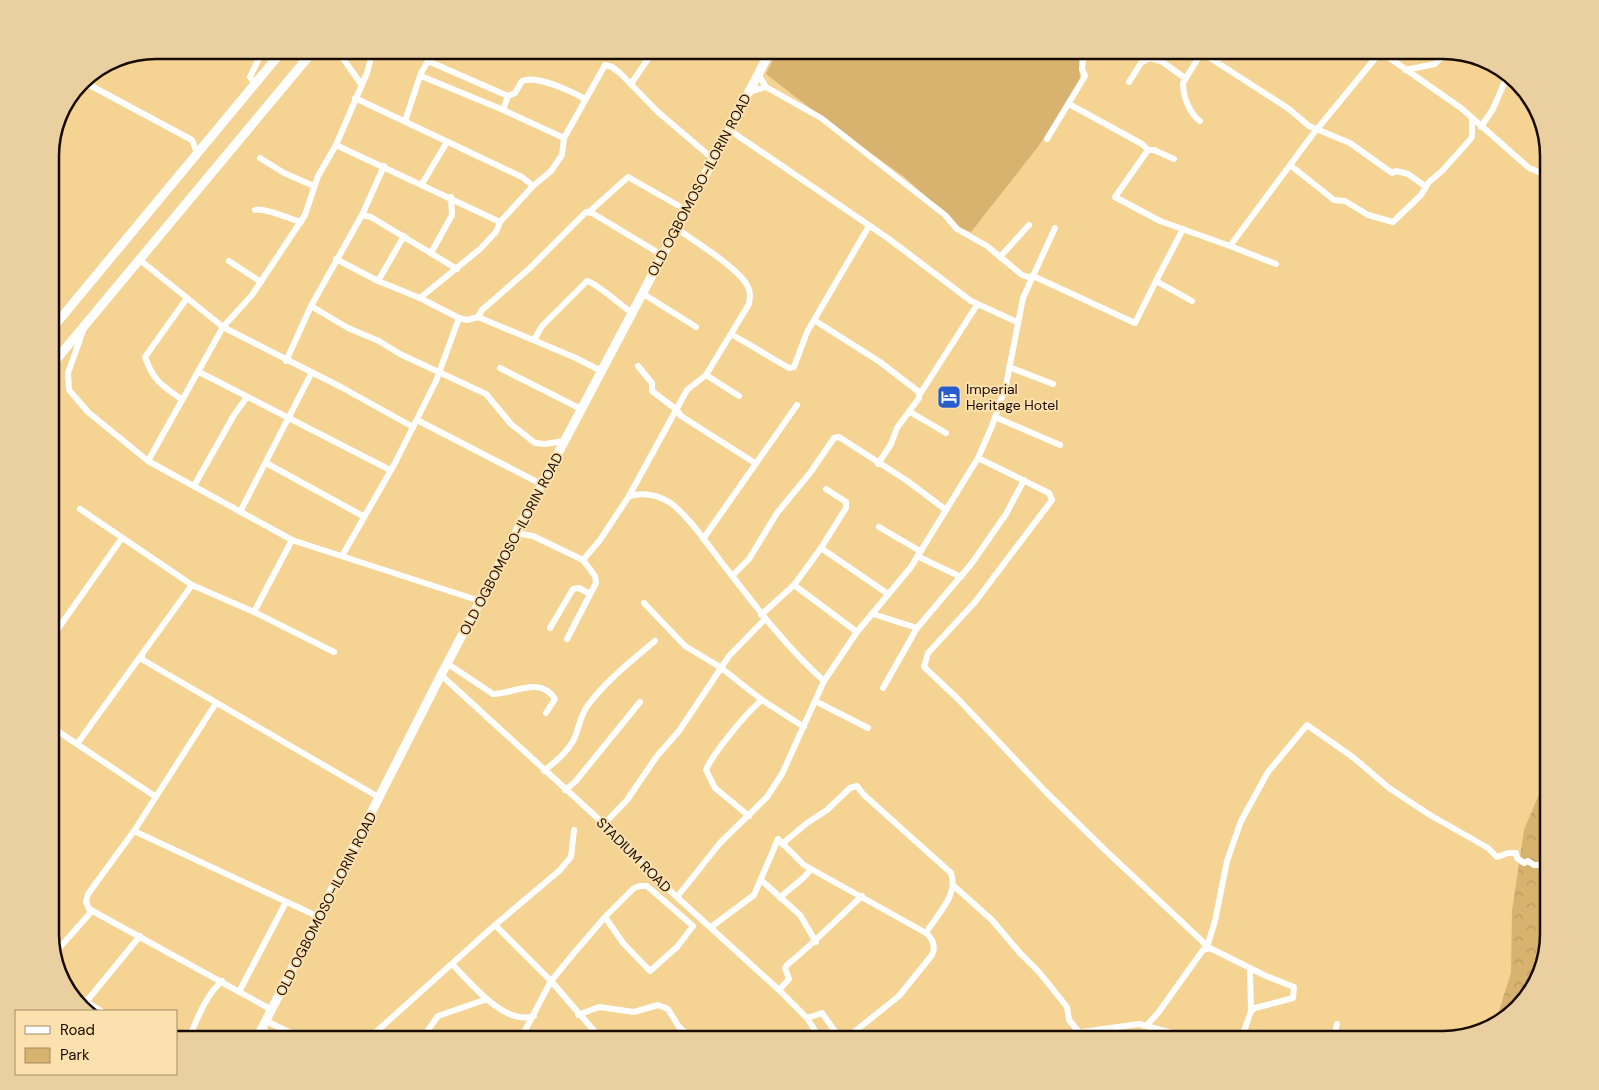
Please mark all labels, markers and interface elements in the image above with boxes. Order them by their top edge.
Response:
street label: OLD OGBOMOSO-ILORIN ROAD [643,91,755,279]
place label: Imperial Heritage Hotel [966,380,1058,414]
hotel icon: Imperial Heritage Hotel [936,384,962,410]
street label: OLD OGBOMOSO-ILORIN ROAD [455,450,567,638]
street label: OLD OGBOMOSO-ILORIN ROAD [272,809,380,999]
street label: STADIUM ROAD [593,814,675,896]
legend [15,1010,178,1075]
text: Road [60,1020,95,1040]
text: Park [60,1045,90,1065]

